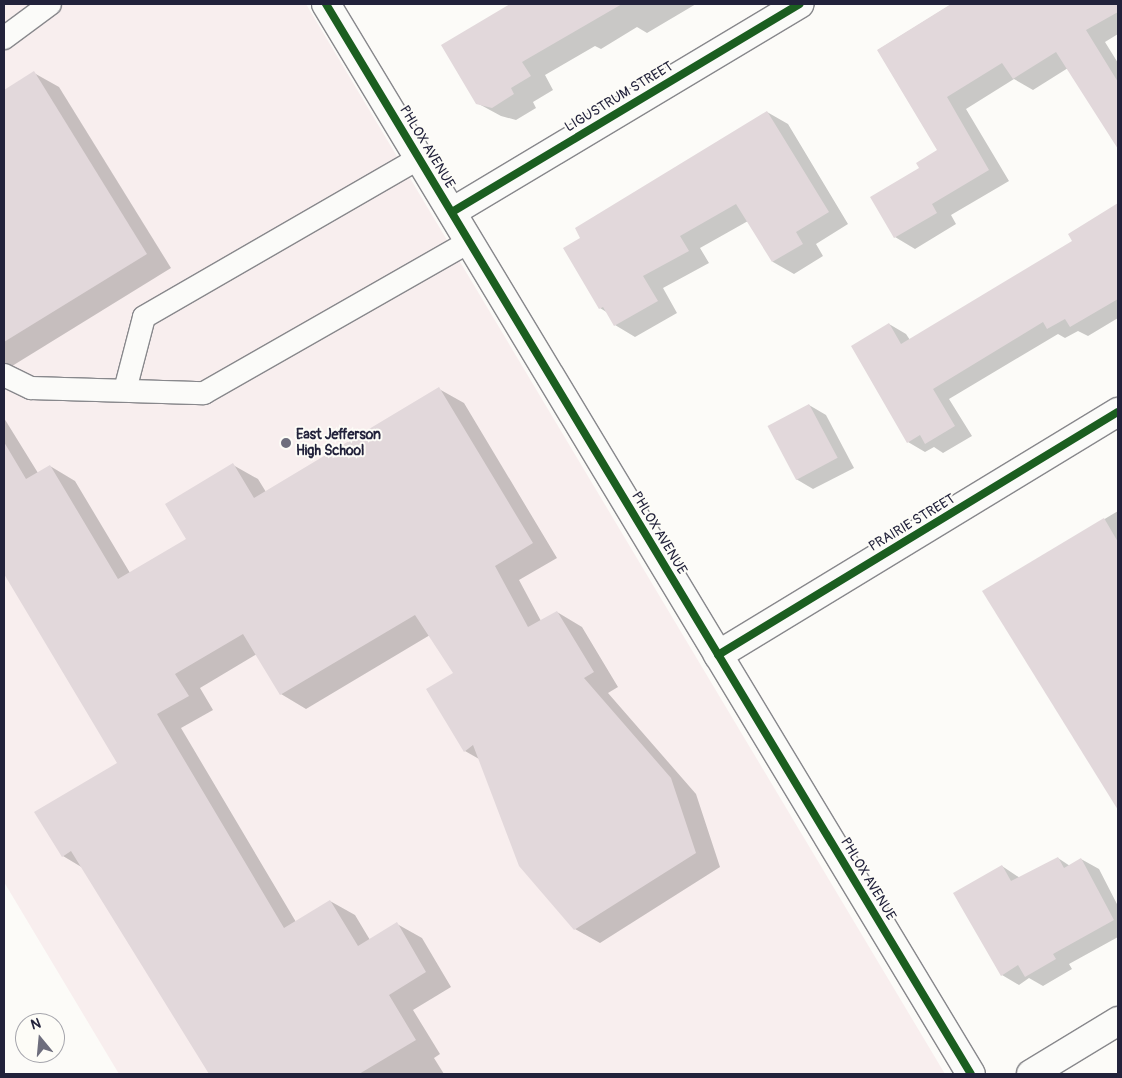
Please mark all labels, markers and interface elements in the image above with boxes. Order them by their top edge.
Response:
street label: LIGUSTRUM STREET [562,58,676,136]
street label: PHLOX AVENUE [396,103,458,191]
place label: East Jefferson High School [296,427,381,460]
marker: East Jefferson High School [280,437,292,449]
street label: PHLOX AVENUE [628,489,690,577]
street label: PRAIRIE STREET [866,491,958,555]
street label: PHLOX AVENUE [837,835,899,923]
north arrow [15,1013,65,1063]
text: N [29,1015,43,1034]

